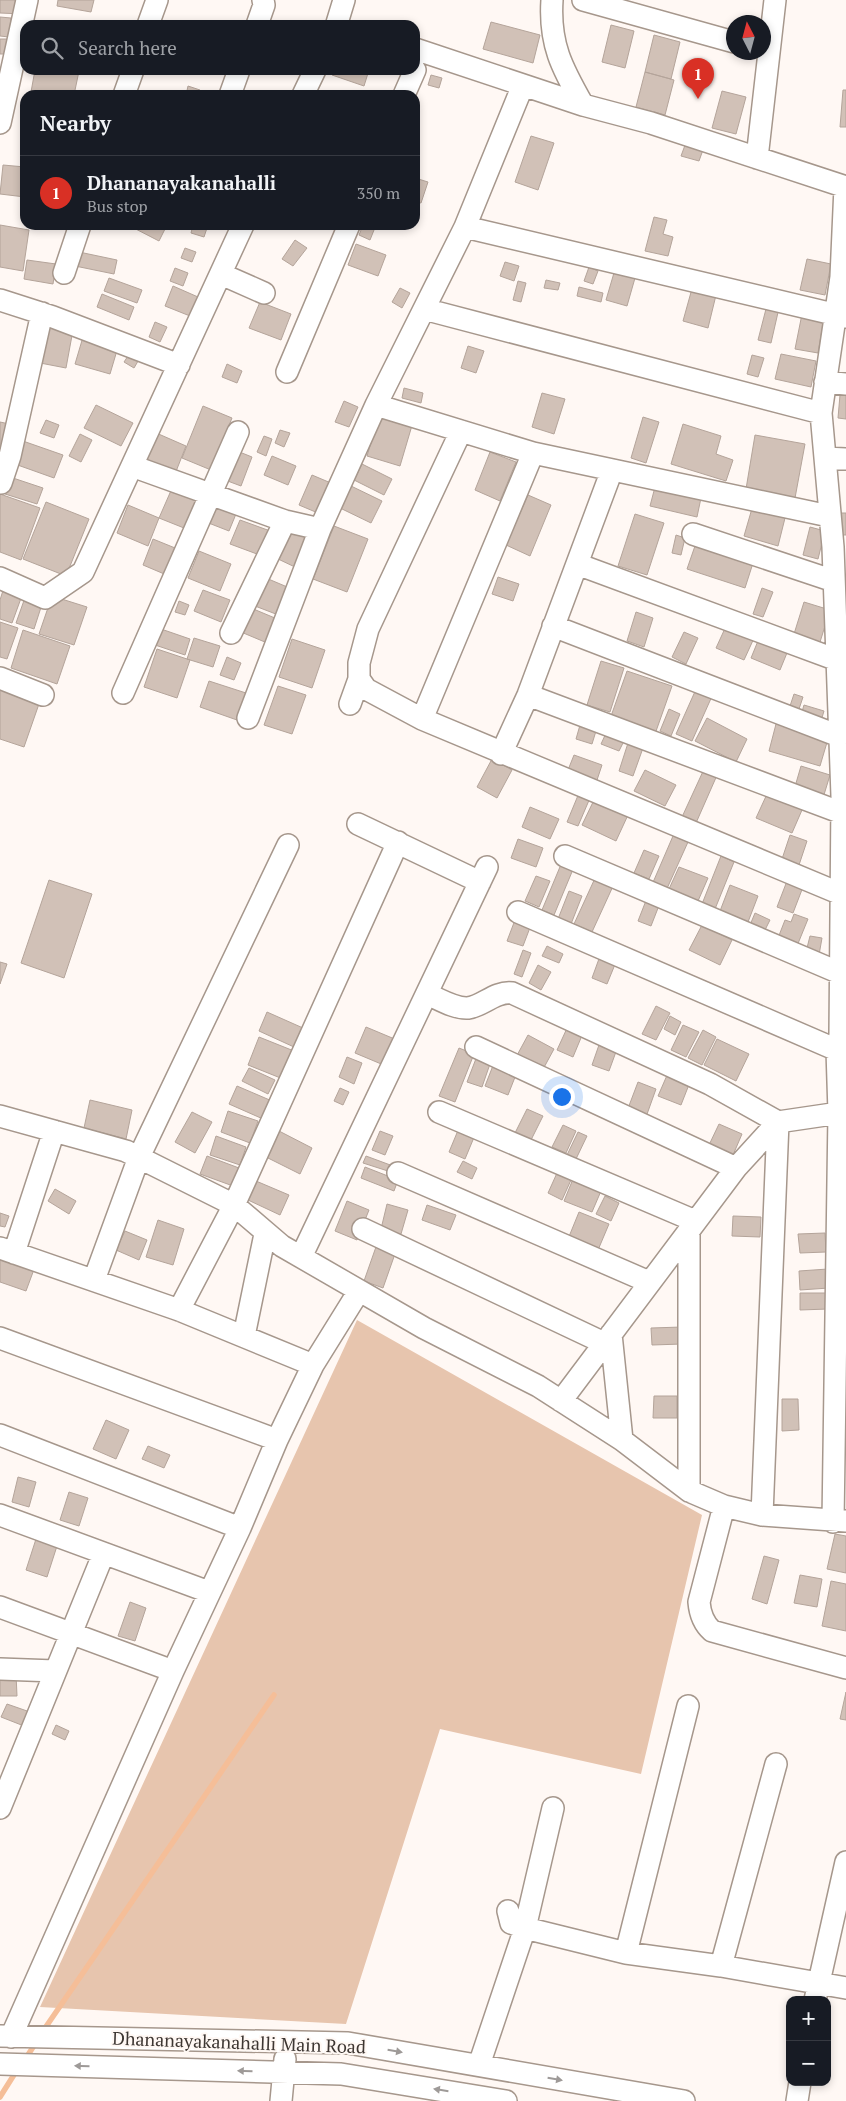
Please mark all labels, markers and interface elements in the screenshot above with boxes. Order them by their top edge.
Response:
north arrow [726,15,771,60]
search box [20,20,420,75]
icon: search [38,34,66,62]
text: Search here [78,35,177,60]
pin: 1 [682,58,714,99]
text: Nearby [40,109,111,137]
text: Dhananayakanahalli [87,170,276,195]
text: 1 [51,182,61,204]
text: 350 m [357,182,400,204]
text: Bus stop [87,195,148,217]
your location [549,1084,575,1110]
map controls [786,1996,831,2086]
button: + [786,1996,831,2041]
street label: Dhananayakanahalli Main Road [112,2026,366,2058]
button: − [786,2041,831,2086]
one-way arrow [387,2047,403,2055]
one-way arrow [74,2062,90,2070]
one-way arrow [236,2067,252,2075]
one-way arrow [548,2075,564,2083]
one-way arrow [432,2086,448,2094]

